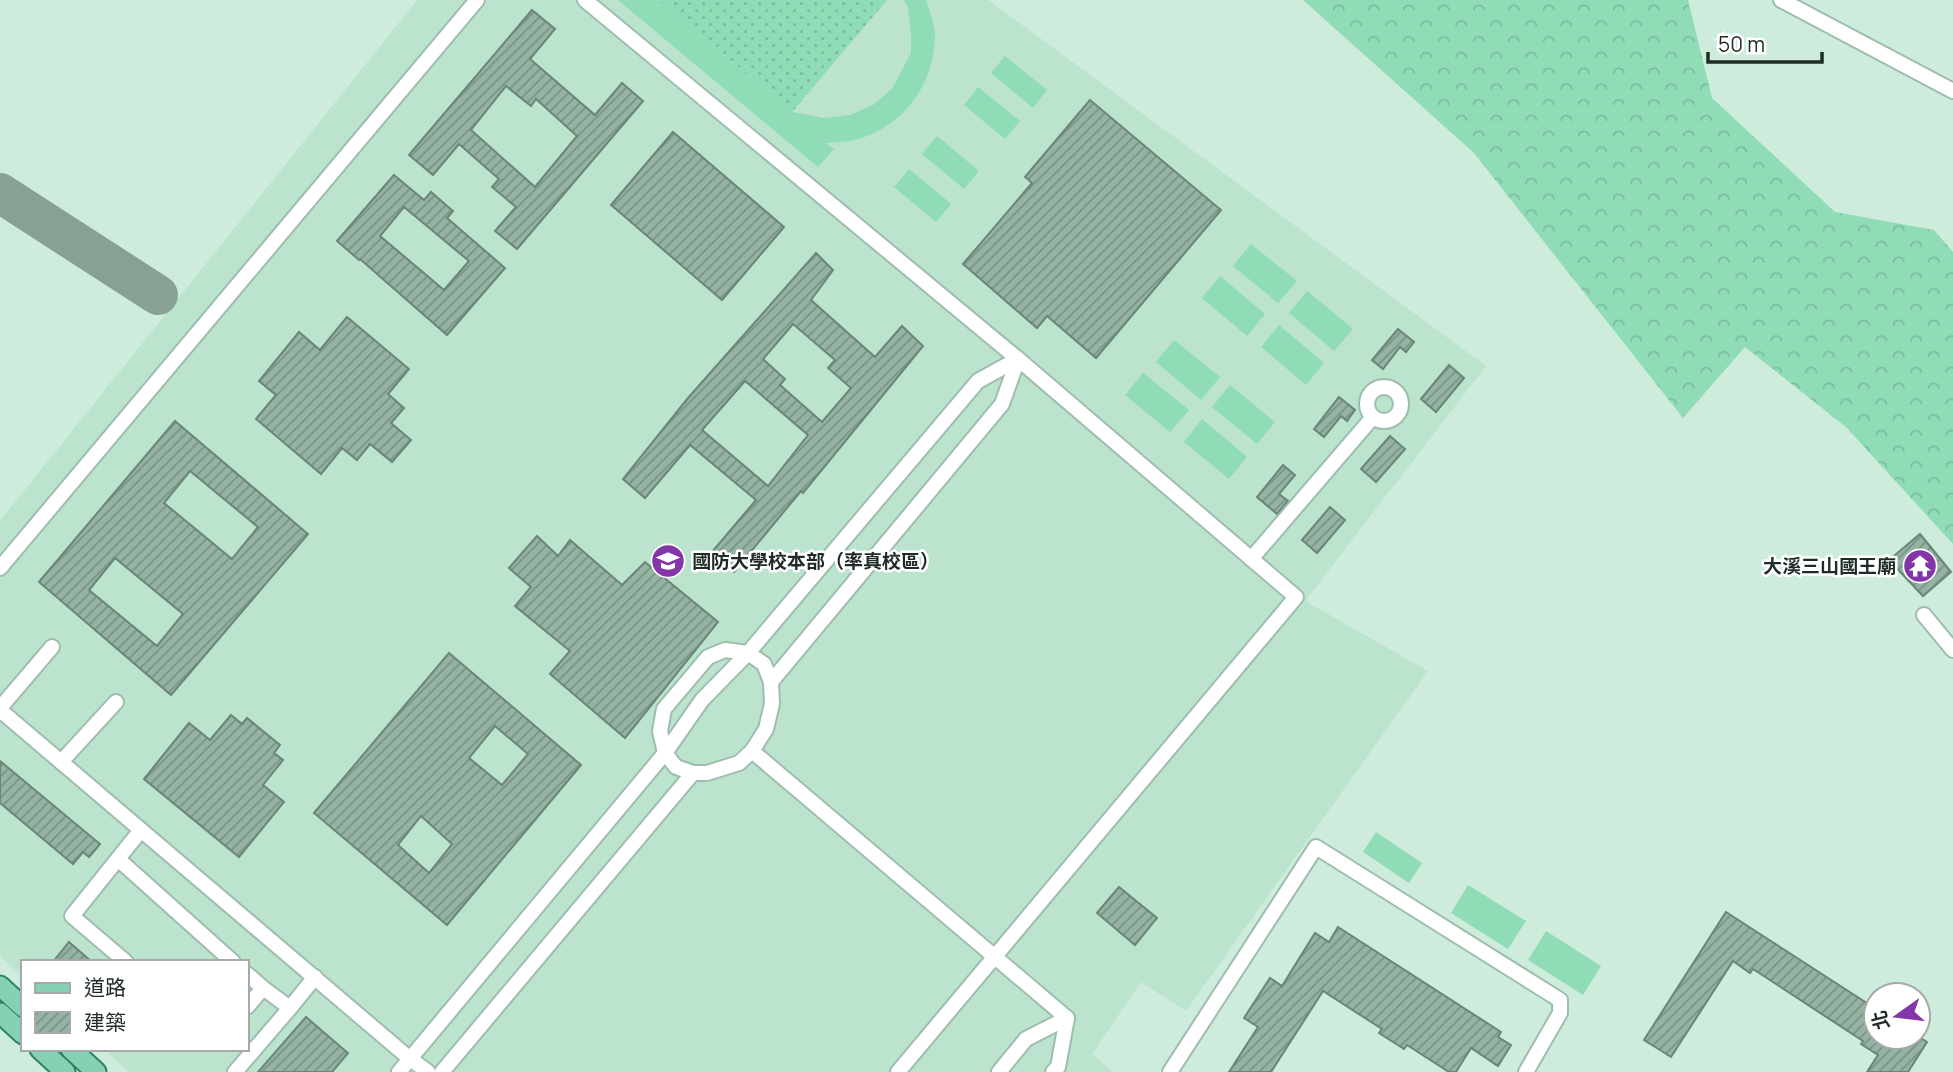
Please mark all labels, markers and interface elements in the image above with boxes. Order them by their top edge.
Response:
scale bar [1708,21,1822,65]
text: 50 m [1718,30,1765,58]
school or university icon: 國防大學校本部（率真校區） [649,542,687,580]
temple icon: 大溪三山國王廟 [1901,547,1939,585]
place label: 國防大學校本部（率真校區） [692,548,939,574]
place label: 大溪三山國王廟 [1763,553,1896,579]
legend [21,960,248,1051]
text: 道路 [84,973,126,1001]
north arrow [1862,981,1932,1051]
text: 建築 [84,1008,126,1036]
text: 北 [1866,1008,1895,1032]

